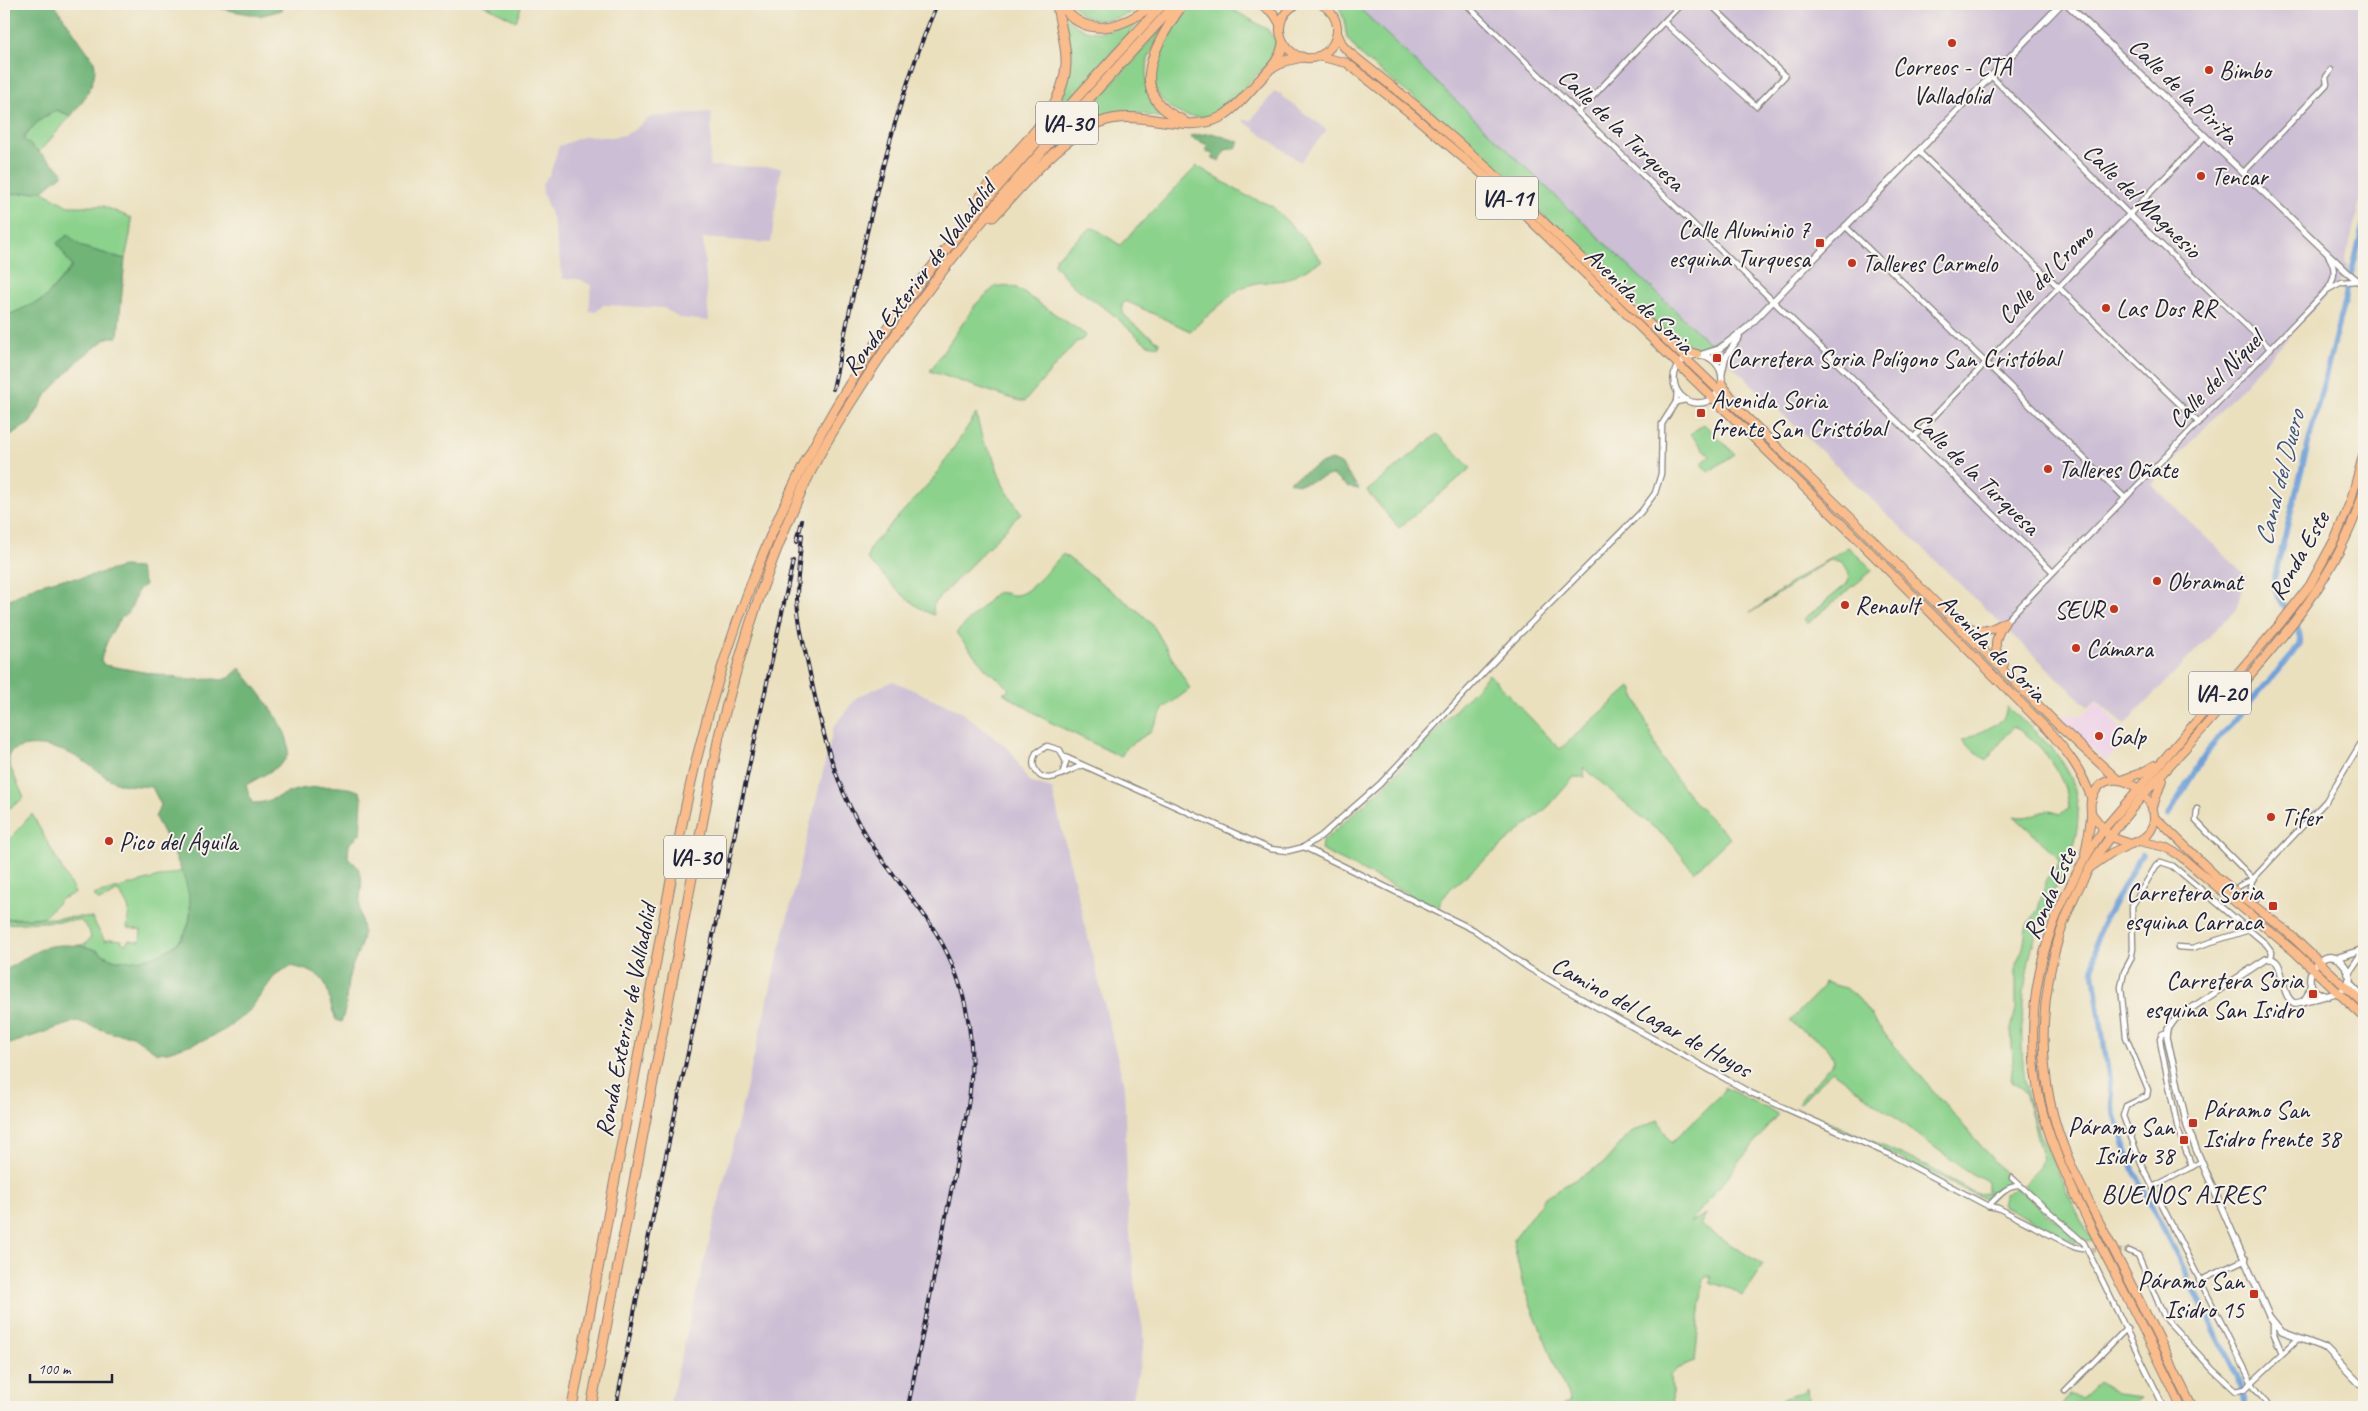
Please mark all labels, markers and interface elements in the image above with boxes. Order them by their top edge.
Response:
street label: Calle de la Pirita [2122,31,2246,152]
marker: Correos - CTA Valladolid [1946,37,1958,49]
place label: Correos - CTA Valladolid [1893,51,2013,112]
place label: Bimbo [2219,55,2274,87]
street label: Calle de la Turquesa [1551,61,1693,200]
marker: Bimbo [2203,64,2215,76]
road number: VA-30 [1036,102,1098,144]
street label: Calle del Magnesio [2076,136,2209,266]
place label: Tencar [2211,161,2269,193]
marker: Tencar [2195,170,2207,182]
street label: Ronda Exterior de Valladolid [835,171,1005,382]
road number: VA-11 [1476,177,1538,220]
place label: Calle Aluminio 7 esquina Turquesa [1668,214,1812,275]
street label: Calle del Cromo [1990,216,2103,331]
marker: Calle Aluminio 7 esquina Turquesa [1814,237,1826,249]
street label: Avenida de Soria [1578,240,1702,362]
place label: Talleres Carmelo [1862,248,1998,280]
marker: Talleres Carmelo [1846,257,1858,269]
place label: Las Dos RR [2116,293,2218,325]
marker: Las Dos RR [2100,302,2112,314]
street label: Calle del Níquel [2161,321,2274,435]
place label: Carretera Soria Polígono San Cristóbal [1727,343,2064,375]
marker: Carretera Soria Polígono San Cristóbal [1711,352,1723,364]
place label: Avenida Soria frente San Cristóbal [1711,384,1891,445]
water label: Canal del Duero [2247,404,2313,549]
street label: Calle de la Turquesa [1906,405,2048,544]
marker: Avenida Soria frente San Cristóbal [1695,407,1707,419]
place label: Talleres Oñate [2058,454,2179,486]
marker: Talleres Oñate [2042,463,2054,475]
street label: Ronda Este [2261,504,2338,606]
place label: Obramat [2167,566,2245,598]
marker: Obramat [2151,575,2163,587]
street label: Avenida de Soria [1931,587,2055,710]
place label: Renault [1855,590,1923,622]
place label: SEUR [2054,594,2107,626]
marker: Renault [1839,599,1851,611]
marker: SEUR [2108,603,2120,615]
place label: Cámara [2086,633,2155,665]
marker: Cámara [2070,642,2082,654]
road number: VA-20 [2189,671,2251,714]
place label: Galp [2109,721,2147,753]
marker: Galp [2093,730,2105,742]
place label: Tifer [2281,802,2324,834]
marker: Tifer [2265,811,2277,823]
place label: Pico del Águila [119,826,240,858]
marker: Pico del Águila [103,835,115,847]
road number: VA-30 [664,836,726,879]
street label: Ronda Este [2016,841,2085,944]
place label: Carretera Soria esquina Carraca [2124,877,2265,938]
street label: Ronda Exterior de Valladolid [588,898,665,1139]
marker: Carretera Soria esquina Carraca [2267,900,2279,912]
street label: Camino del Lagar de Hoyos [1546,949,1759,1086]
place label: Carretera Soria esquina San Isidro [2144,965,2305,1026]
marker: Carretera Soria esquina San Isidro [2307,988,2319,1000]
place label: Páramo San Isidro frente 38 [2203,1094,2343,1155]
place label: Páramo San Isidro 38 [2068,1111,2177,1172]
marker: Páramo San Isidro frente 38 [2187,1117,2199,1129]
marker: Páramo San Isidro 38 [2178,1134,2190,1146]
district label: BUENOS AIRES [2101,1178,2267,1211]
place label: Páramo San Isidro 15 [2138,1265,2246,1326]
marker: Páramo San Isidro 15 [2248,1288,2260,1300]
scale bar [30,1351,112,1383]
text: 100 m [38,1360,72,1379]

